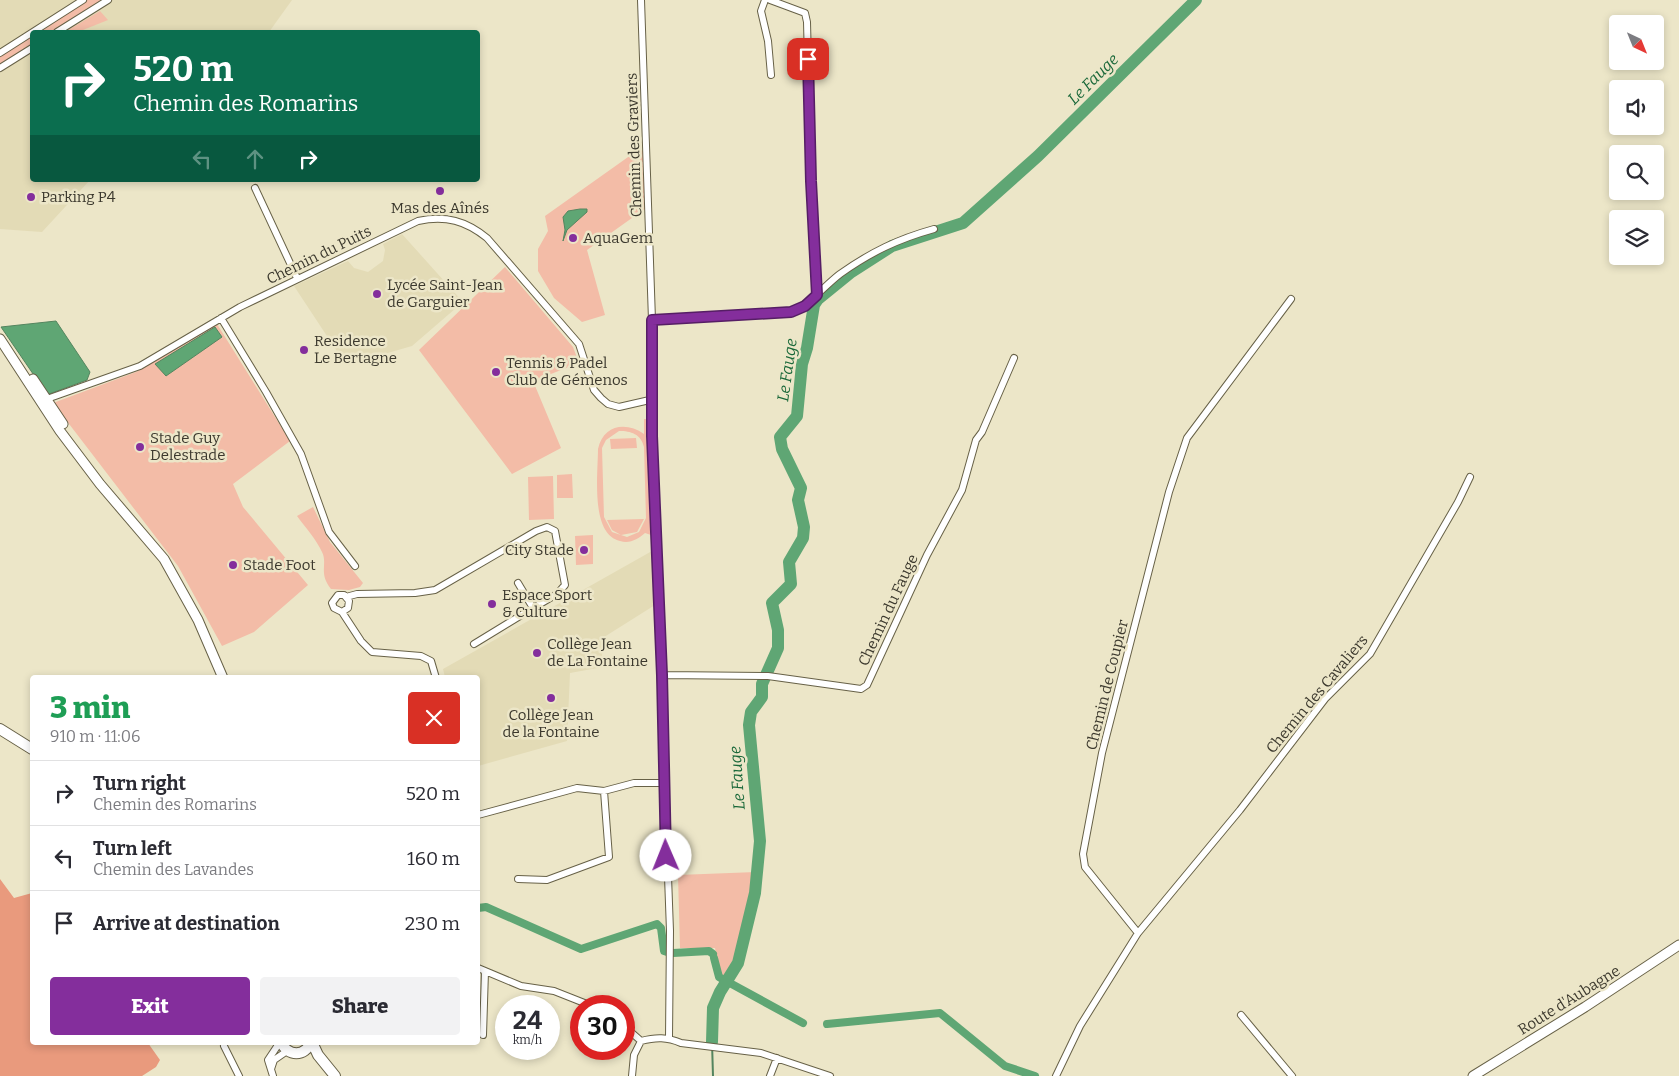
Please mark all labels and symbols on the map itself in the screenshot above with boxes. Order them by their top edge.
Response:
north arrow [1609,15,1664,70]
pin [787,38,829,80]
water label: Le Fauge [1064,50,1122,108]
street label: Chemin des Graviers [622,72,646,218]
marker: Mas des Aînés [434,185,446,197]
place label: Parking P4 [41,188,116,206]
marker: Parking P4 [25,191,37,203]
place label: Mas des Aînés [391,199,489,217]
street label: Chemin du Puits [264,222,374,288]
place label: AquaGem [583,229,654,247]
marker: AquaGem [567,232,579,244]
place label: Lycée Saint-Jean de Garguier [387,276,503,311]
marker: Lycée Saint-Jean de Garguier [371,288,383,300]
place label: Residence Le Bertagne [314,332,397,367]
water label: Le Fauge [773,337,801,403]
marker: Residence Le Bertagne [298,344,310,356]
place label: Tennis & Padel Club de Gémenos [506,354,628,389]
marker: Tennis & Padel Club de Gémenos [490,366,502,378]
place label: Stade Guy Delestrade [150,429,225,464]
marker: Stade Guy Delestrade [134,441,146,453]
place label: City Stade [505,541,574,559]
marker: City Stade [578,544,590,556]
street label: Chemin du Fauge [854,551,922,669]
place label: Stade Foot [243,556,316,574]
marker: Stade Foot [227,559,239,571]
place label: Espace Sport & Culture [502,586,593,621]
marker: Espace Sport & Culture [486,598,498,610]
street label: Chemin de Coupier [1082,618,1132,752]
street label: Chemin des Cavaliers [1262,631,1372,757]
place label: Collège Jean de La Fontaine [547,635,648,670]
marker: Collège Jean de La Fontaine [531,647,543,659]
marker: Collège Jean de la Fontaine [545,692,557,704]
place label: Collège Jean de la Fontaine [503,706,599,741]
water label: Le Fauge [725,746,749,810]
position arrow [639,829,691,881]
street label: Route d'Aubagne [1515,961,1623,1039]
speed limit sign: 30 [570,995,635,1060]

